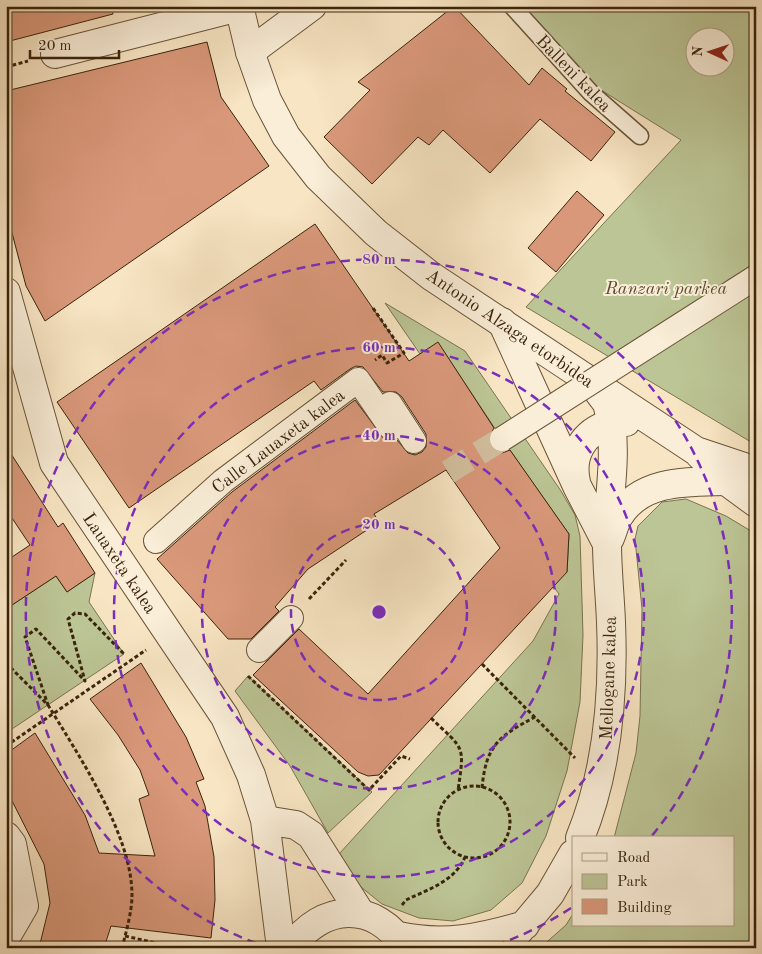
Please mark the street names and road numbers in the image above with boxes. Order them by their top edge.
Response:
street label: Balleni kalea [532,32,614,116]
street label: Antonio Alzaga etorbidea [422,266,597,392]
street label: Calle Lauaxeta kalea [209,386,348,497]
street label: Lauaxeta kalea [79,510,159,617]
street label: Mellogane kalea [598,616,620,740]

